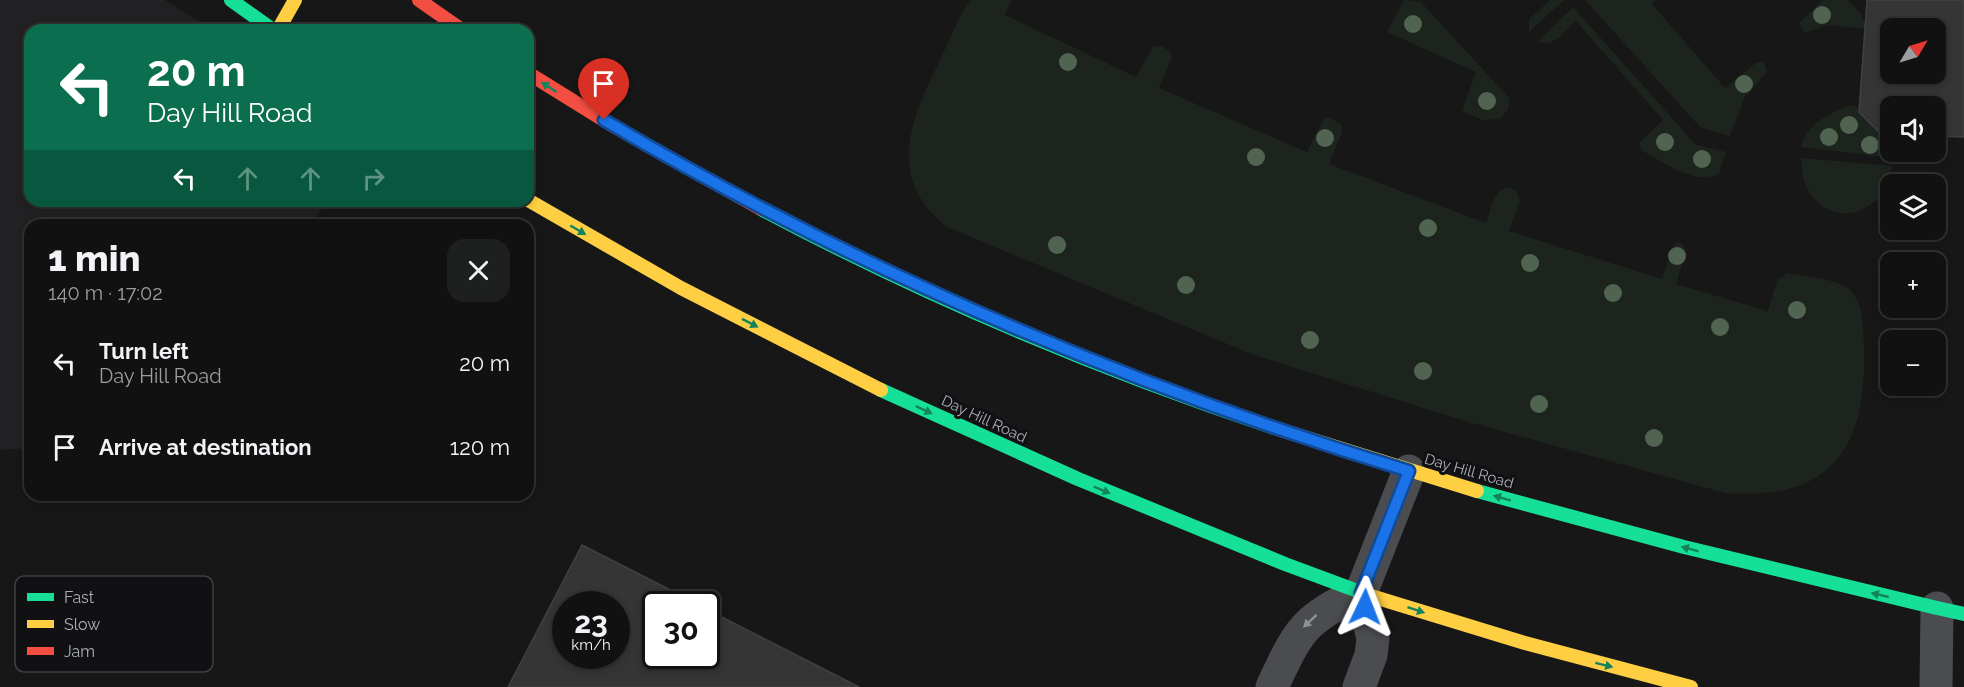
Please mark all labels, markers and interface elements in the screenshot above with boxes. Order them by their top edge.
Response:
north arrow [1880,18,1946,84]
map controls [1880,18,1946,396]
text: 20 m [147,47,246,96]
icon: left [48,48,126,126]
pin [578,58,629,120]
icon: arrive [587,67,620,100]
one-way arrow [541,81,557,92]
button: sound [1880,96,1946,162]
text: Day Hill Road [147,97,313,128]
icon: left [168,162,201,195]
icon: ahead [231,162,264,195]
icon: ahead [294,162,327,195]
icon: right [357,162,390,195]
button: layers [1880,174,1946,240]
one-way arrow [570,225,587,235]
text: 1 min [48,237,140,279]
button: close [447,239,510,302]
button: + [1880,252,1946,318]
text: 140 m · 17:02 [48,281,163,305]
one-way arrow [741,318,758,328]
button: − [1880,330,1946,396]
text: Turn left [99,338,189,364]
icon: left [48,347,81,380]
text: 20 m [459,350,510,376]
text: Day Hill Road [99,364,222,388]
street label: Day Hill Road [938,391,1030,447]
one-way arrow [915,406,932,415]
icon: arrive [48,431,81,464]
text: Arrive at destination [99,434,312,460]
text: 120 m [450,434,510,460]
street label: Day Hill Road [1422,450,1516,492]
one-way arrow [1093,486,1111,495]
one-way arrow [1493,493,1511,502]
one-way arrow [1681,544,1699,554]
position arrow [1333,575,1397,639]
legend [15,576,213,672]
text: Fast [64,588,95,607]
one-way arrow [1870,589,1889,599]
speed limit sign: 30 [642,591,720,669]
text: 23 [574,605,608,640]
one-way arrow [1407,606,1425,616]
one-way arrow [1304,614,1318,628]
text: Slow [64,615,100,634]
text: km/h [571,636,611,654]
text: Jam [64,642,95,661]
one-way arrow [1594,660,1613,670]

